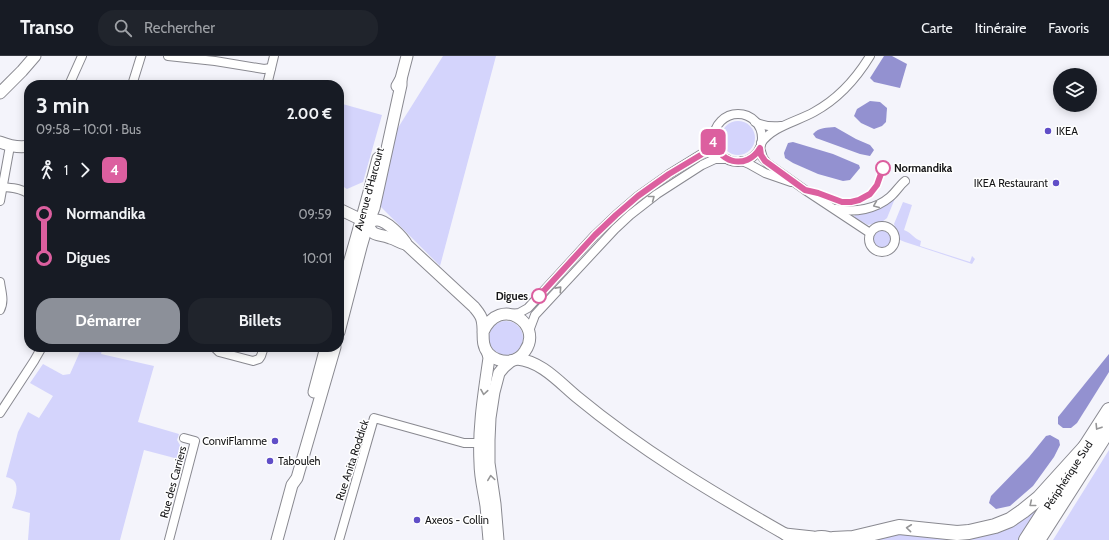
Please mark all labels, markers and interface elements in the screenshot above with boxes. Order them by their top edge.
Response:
search box [98,10,378,46]
text: Transo [20,16,74,39]
icon: search [112,17,134,39]
text: Rechercher [144,19,215,37]
text: Carte [921,19,953,37]
text: Itinéraire [975,19,1026,37]
text: Favoris [1048,19,1089,37]
map controls [1053,68,1097,112]
button: layers [1053,68,1097,112]
text: 3 min [36,92,89,119]
text: 2.00 € [287,105,332,123]
text: 09:58 – 10:01 · Bus [36,121,141,137]
place label: IKEA [1056,124,1078,138]
marker: IKEA [1043,126,1053,136]
line badge: 4 [700,129,726,155]
text: 4 [709,133,717,151]
street label: Avenue d'Harcourt [351,146,387,232]
icon: walk [36,159,58,181]
icon: forward [74,159,96,181]
marker: Normandika [875,160,891,176]
text: 4 [110,161,119,179]
place label: Normandika [894,161,953,175]
text: 1 [64,162,68,178]
place label: IKEA Restaurant [974,176,1048,190]
marker: IKEA Restaurant [1051,178,1061,188]
one-way arrow [647,196,654,203]
one-way arrow [872,201,879,209]
text: Normandika [66,205,146,223]
text: 09:59 [298,206,332,222]
text: Digues [66,249,110,267]
text: 10:01 [303,250,332,266]
one-way arrow [555,286,562,294]
marker: Digues [531,288,547,304]
place label: Digues [496,289,528,303]
button: Démarrer [36,298,180,344]
button: Billets [188,298,332,344]
one-way arrow [480,389,489,395]
street label: Rue Anita Roddick [332,418,372,502]
one-way arrow [1096,423,1103,430]
place label: ConviFlamme [202,434,267,448]
marker: ConviFlamme [270,436,280,446]
street label: Périphérique Sud [1041,438,1095,512]
street label: Rue des Carriers [157,444,189,520]
place label: Tabouleh [278,454,321,468]
marker: Tabouleh [265,456,275,466]
one-way arrow [487,475,496,482]
one-way arrow [1029,500,1036,507]
place label: Axeos - Collin [425,513,489,527]
marker: Axeos - Collin [412,515,422,525]
one-way arrow [906,524,912,533]

